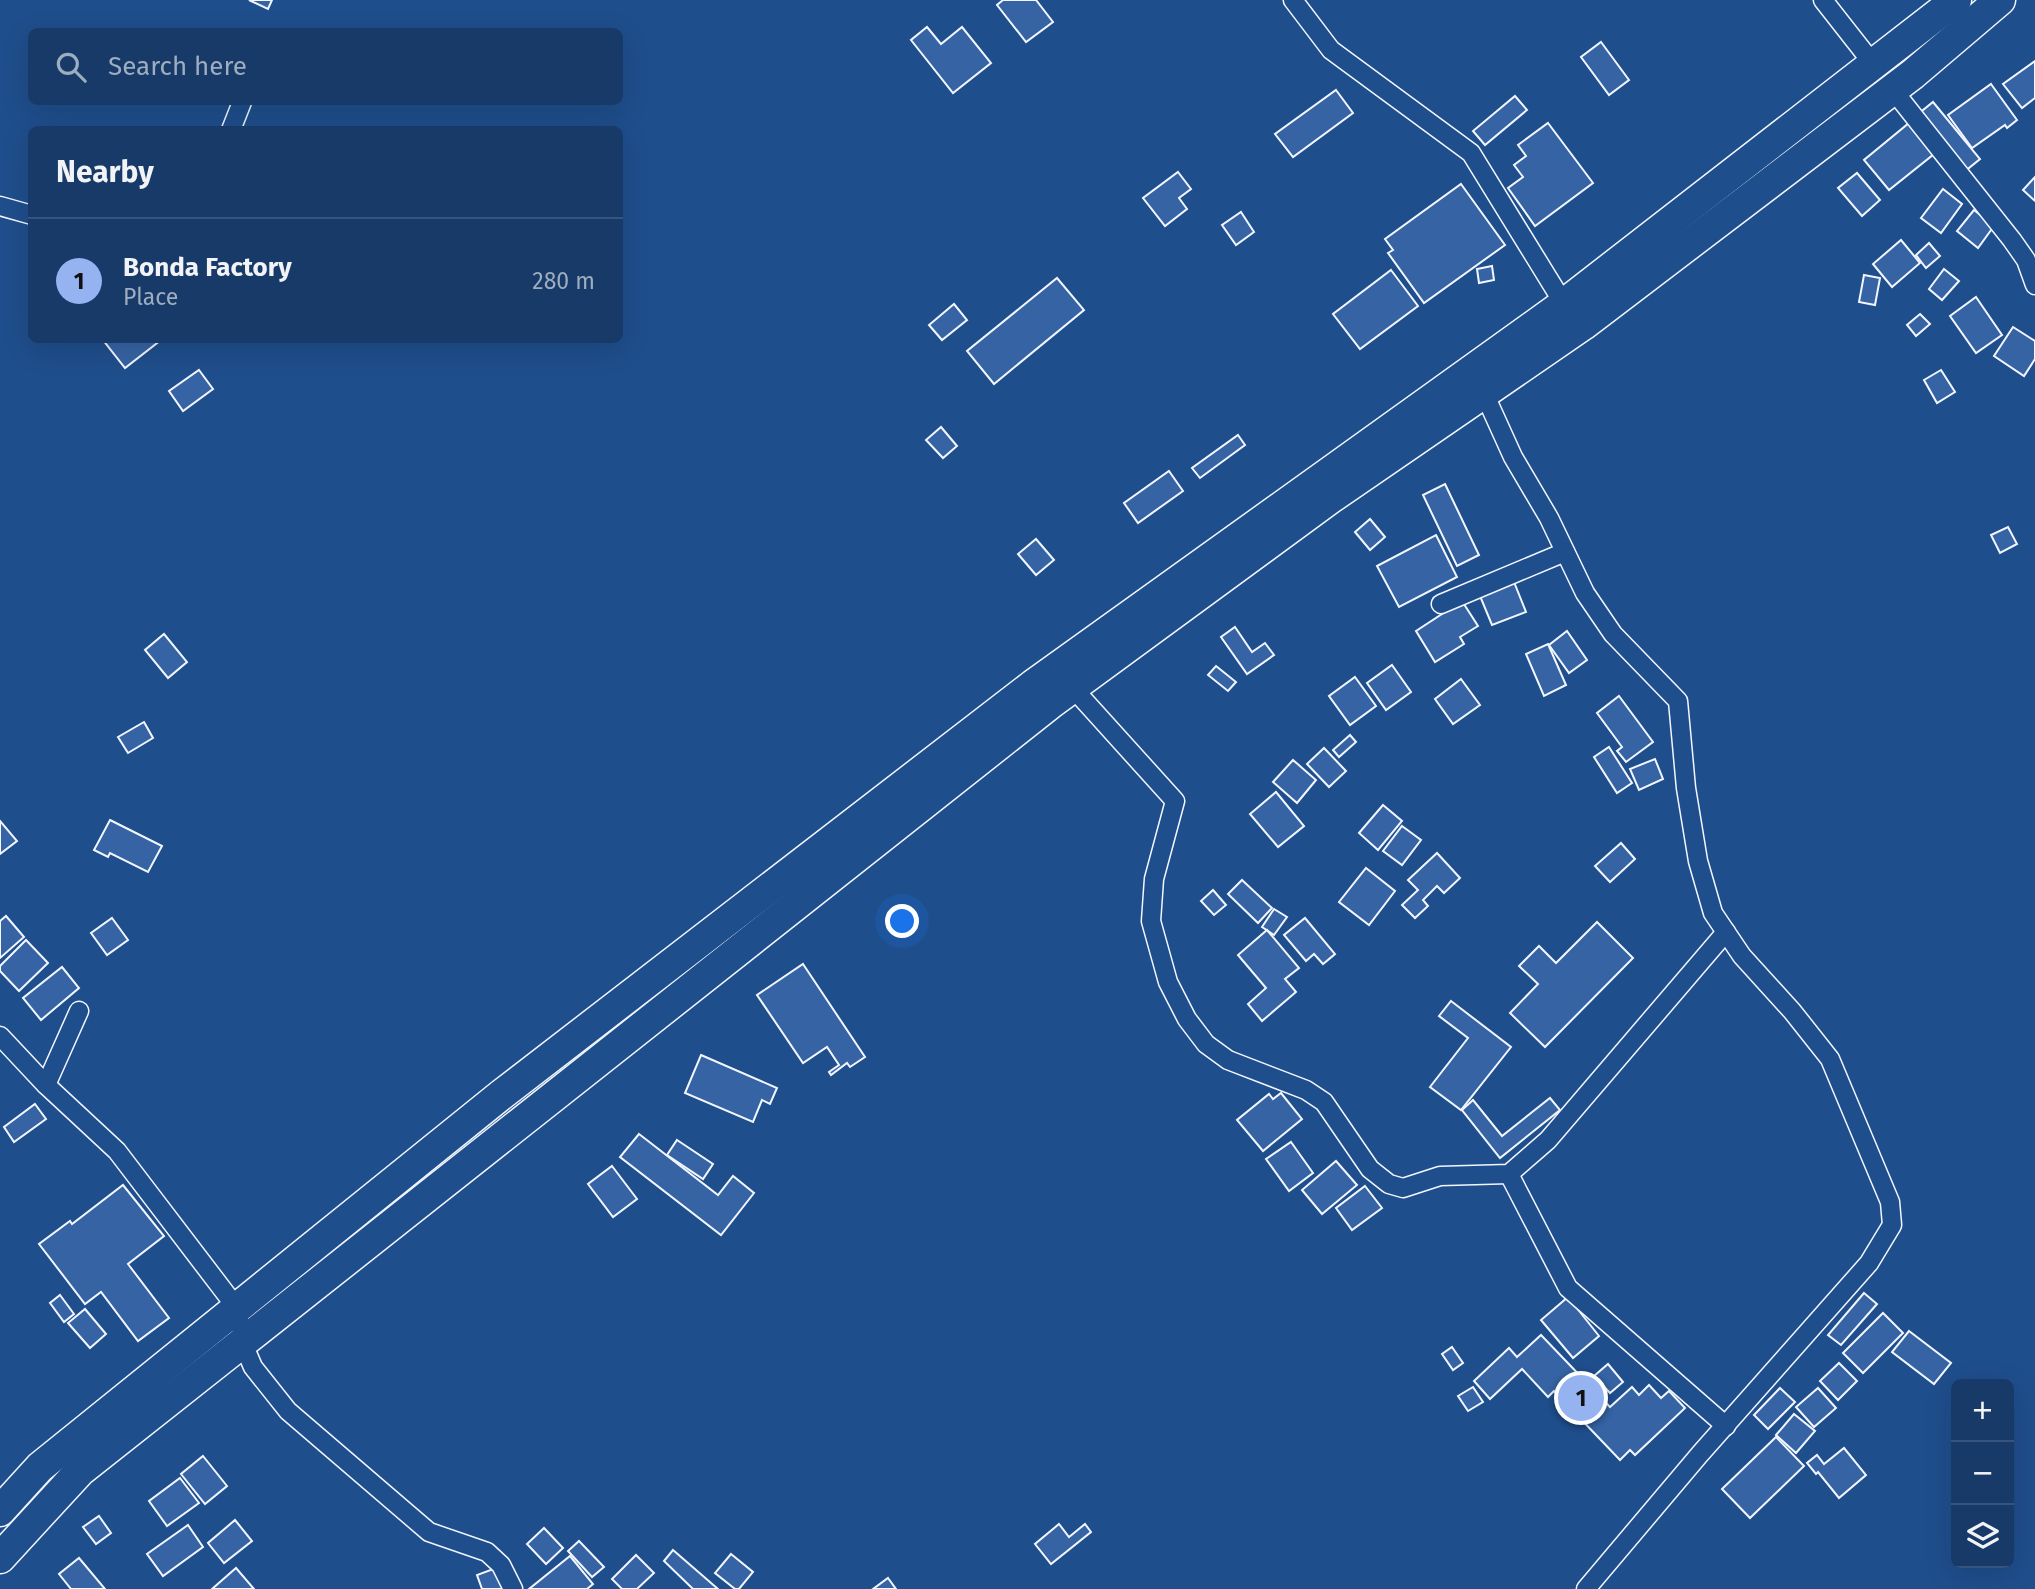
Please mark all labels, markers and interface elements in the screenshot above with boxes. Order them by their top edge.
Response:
search box [28,28,623,105]
icon: search [52,48,90,86]
text: Search here [108,51,247,82]
text: Nearby [56,154,154,190]
text: Bonda Factory [123,252,292,283]
text: 1 [74,267,84,295]
text: 280 m [532,267,595,295]
text: Place [123,283,178,311]
your location [885,904,919,938]
pin: 1 [1558,1372,1604,1424]
map controls [1951,1379,2014,1568]
button: + [1951,1379,2014,1442]
button: − [1951,1442,2014,1505]
button: layers [1951,1505,2014,1568]

